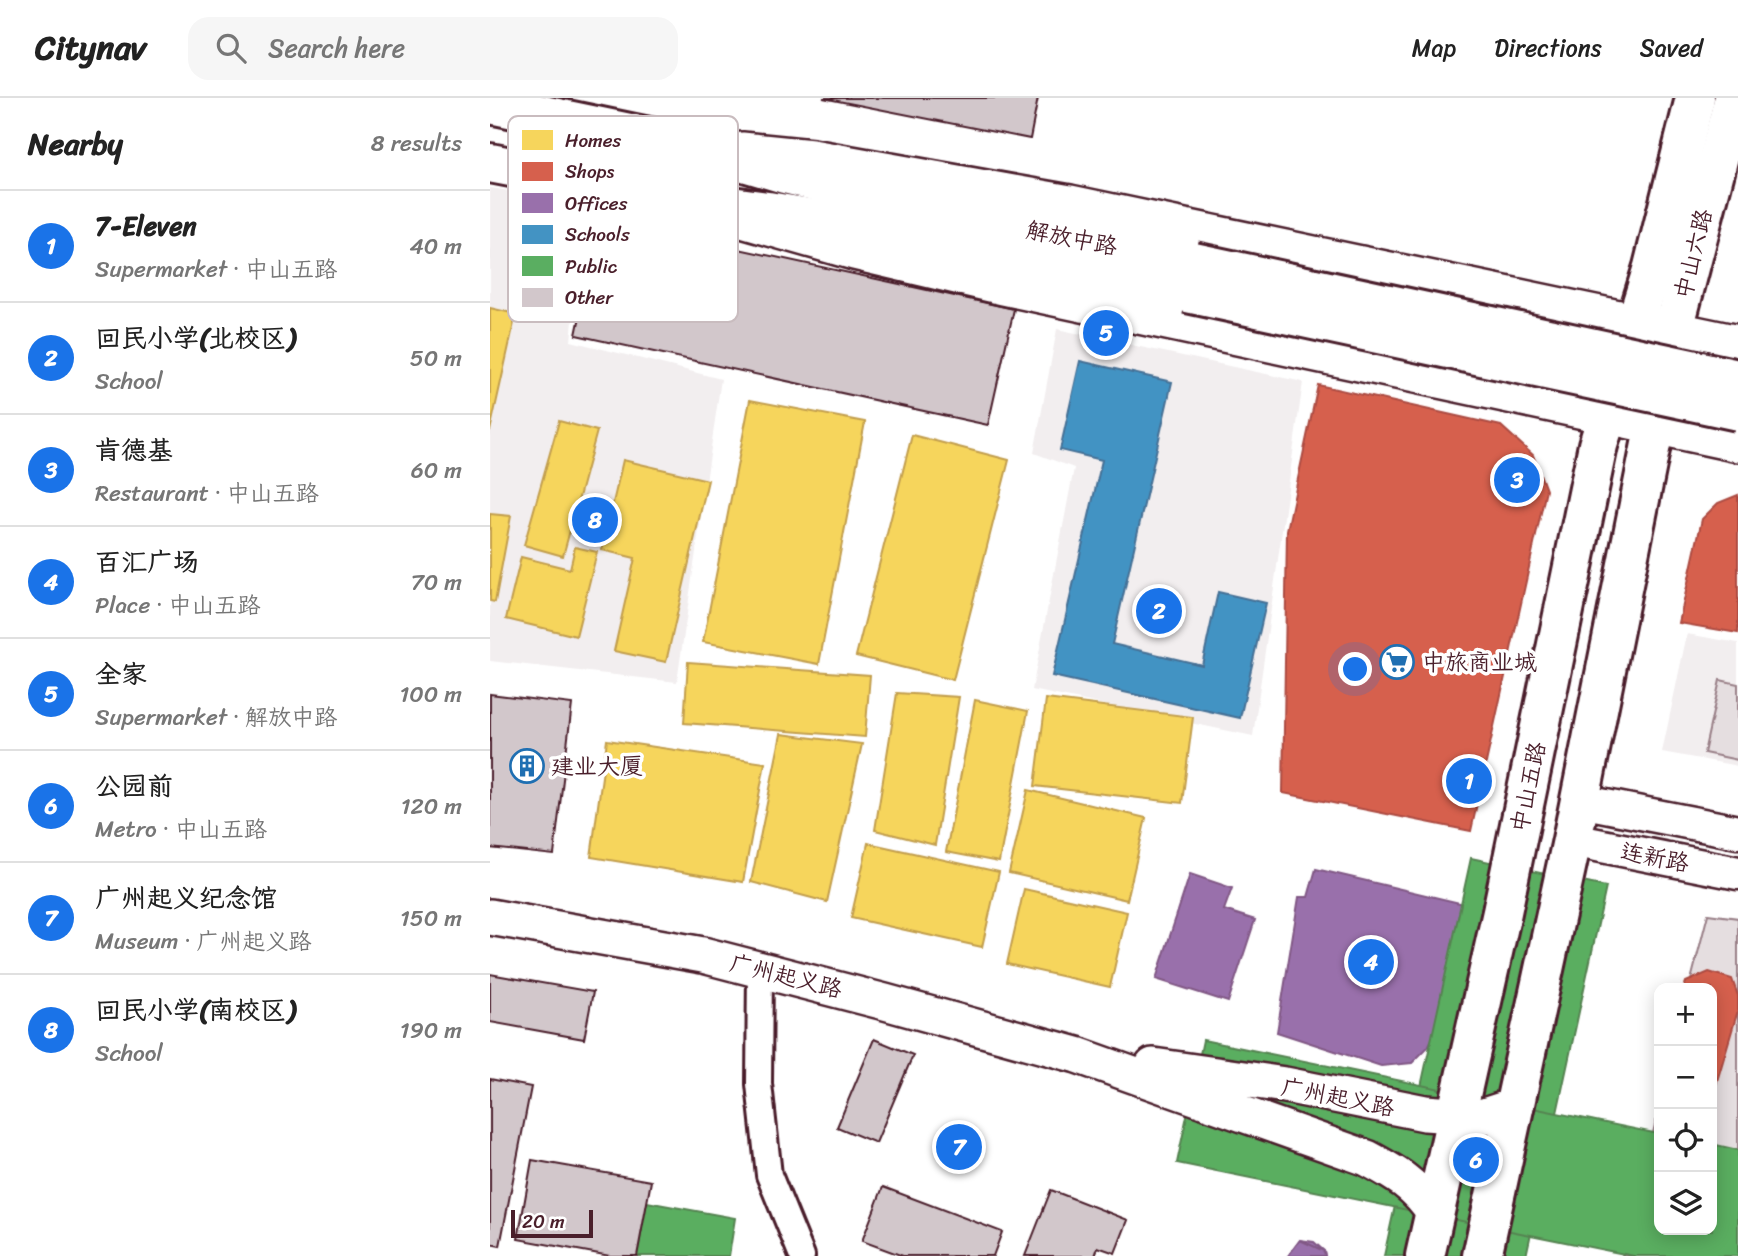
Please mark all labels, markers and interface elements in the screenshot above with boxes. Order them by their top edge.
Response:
search box [188,17,678,80]
text: Citynav [35,19,146,77]
text: Search here [268,25,405,71]
text: Map [1412,27,1456,69]
text: Directions [1494,27,1602,69]
text: Saved [1640,27,1703,69]
icon: search [212,29,250,67]
legend [508,116,738,322]
text: Nearby [28,117,123,171]
text: 8 results [371,123,462,164]
text: Homes [565,124,621,157]
text: Shops [565,155,615,188]
text: Offices [565,187,628,220]
text: 7-Eleven [95,203,197,249]
street label: 中山六路 [1662,205,1725,304]
street label: 解放中路 [1023,210,1121,267]
text: Schools [565,218,630,251]
text: 1 [46,226,56,267]
text: 40 m [409,226,462,267]
text: Supermarket · 中山五路 [95,249,337,290]
text: Public [565,250,618,283]
text: Other [565,281,614,314]
pin: 5 [1083,307,1129,359]
text: 回民小学(北校区) [95,315,295,361]
text: 2 [44,338,58,379]
text: 50 m [410,338,462,379]
text: School [95,361,163,402]
text: 肯德基 [95,427,173,473]
text: 3 [45,450,57,491]
text: 60 m [411,450,462,491]
pin: 3 [1494,454,1540,506]
text: Restaurant · 中山五路 [95,473,319,514]
pin: 8 [572,494,618,546]
text: 百汇广场 [95,539,199,585]
text: 4 [44,562,58,603]
text: 70 m [411,562,462,603]
text: Place · 中山五路 [95,585,261,626]
pin: 2 [1136,585,1182,637]
place label: 中旅商业城 [1422,642,1537,683]
supermarket icon: 中旅商业城 [1378,643,1416,681]
text: 全家 [95,651,147,697]
your location [1338,652,1372,686]
text: 5 [44,674,58,715]
text: 100 m [399,674,462,715]
text: Supermarket · 解放中路 [95,697,337,738]
street label: 中山五路 [1499,738,1558,836]
place label: 建业大厦 [551,746,643,787]
building icon: 建业大厦 [508,747,546,785]
pin: 1 [1446,755,1492,807]
text: 公园前 [95,763,173,809]
text: 6 [44,786,58,827]
text: 120 m [401,786,462,827]
text: Metro · 中山五路 [95,809,267,850]
street label: 连新路 [1617,831,1693,884]
text: 广州起义纪念馆 [95,875,277,921]
text: 7 [44,898,58,939]
text: 150 m [400,898,462,939]
text: Museum · 广州起义路 [95,921,312,962]
pin: 4 [1348,936,1394,988]
street label: 广州起义路 [725,943,847,1010]
map controls [1654,983,1717,1235]
button: + [1654,983,1717,1046]
text: 回民小学(南校区) [95,987,295,1033]
text: 8 [44,1010,58,1051]
text: 190 m [400,1010,462,1051]
text: School [95,1033,163,1074]
button: − [1654,1046,1717,1109]
street label: 广州起义路 [1278,1066,1398,1129]
button: locate [1654,1109,1717,1172]
pin: 7 [936,1121,982,1173]
pin: 6 [1453,1134,1499,1186]
button: layers [1654,1172,1717,1235]
text: 20 m [522,1205,565,1238]
scale bar [511,1207,593,1239]

